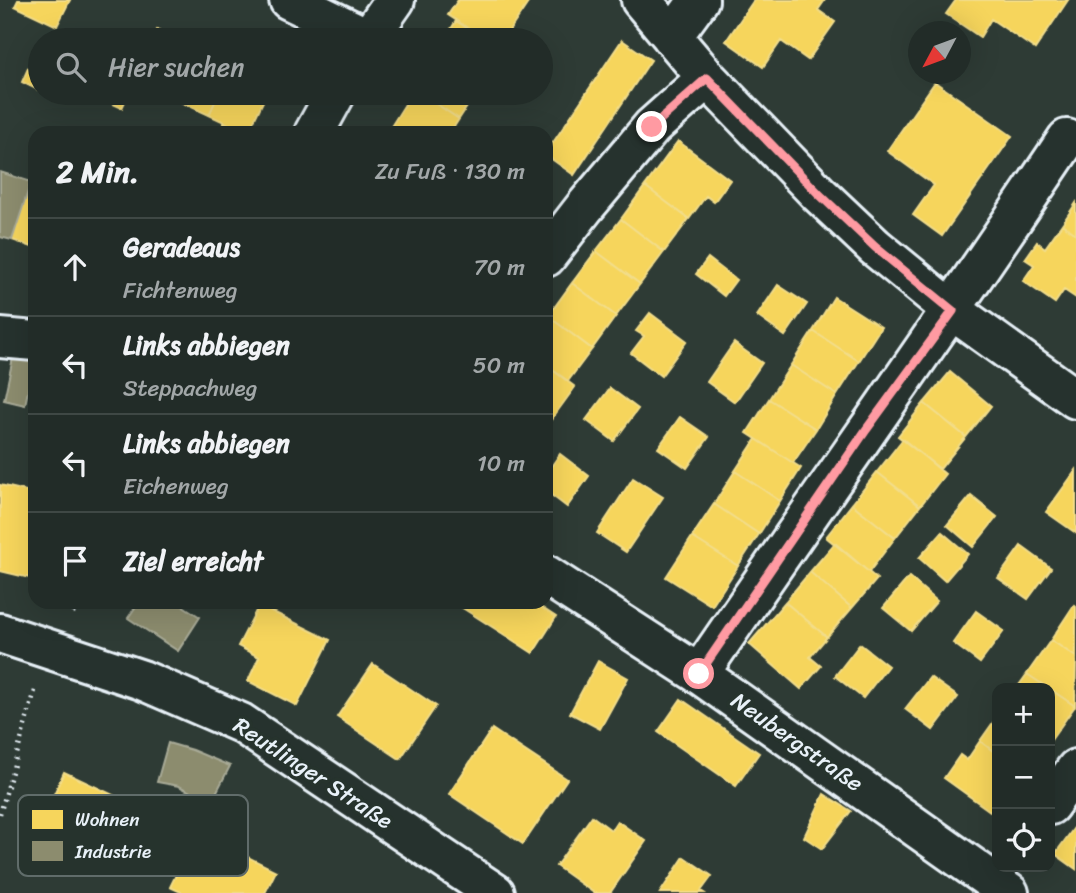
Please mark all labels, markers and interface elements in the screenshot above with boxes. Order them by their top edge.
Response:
north arrow [908,21,971,84]
search box [28,28,553,105]
text: Hier suchen [108,44,244,90]
icon: search [52,48,90,86]
route end [636,111,667,142]
text: 2 Min. [56,145,139,199]
text: Zu Fuß · 130 m [375,151,525,192]
text: Geradeaus [123,224,240,270]
text: 70 m [474,247,525,288]
icon: ahead [56,248,94,286]
text: Fichtenweg [123,270,238,311]
text: Links abbiegen [123,322,290,368]
text: 50 m [473,345,525,386]
icon: left [56,346,94,384]
text: Steppachweg [123,368,257,409]
text: Links abbiegen [123,420,290,466]
text: 10 m [477,443,525,484]
icon: left [56,444,94,482]
text: Eichenweg [123,466,229,507]
text: Ziel erreicht [123,538,263,584]
icon: arrive [56,542,94,580]
route start [683,658,714,689]
street label: Neubergstraße [722,681,872,803]
map controls [992,683,1055,872]
button: + [992,683,1055,746]
street label: Reutlinger Straße [225,706,401,840]
button: − [992,746,1055,809]
legend [18,795,248,876]
text: Wohnen [75,803,140,836]
button: locate [992,809,1055,872]
text: Industrie [74,835,151,868]

